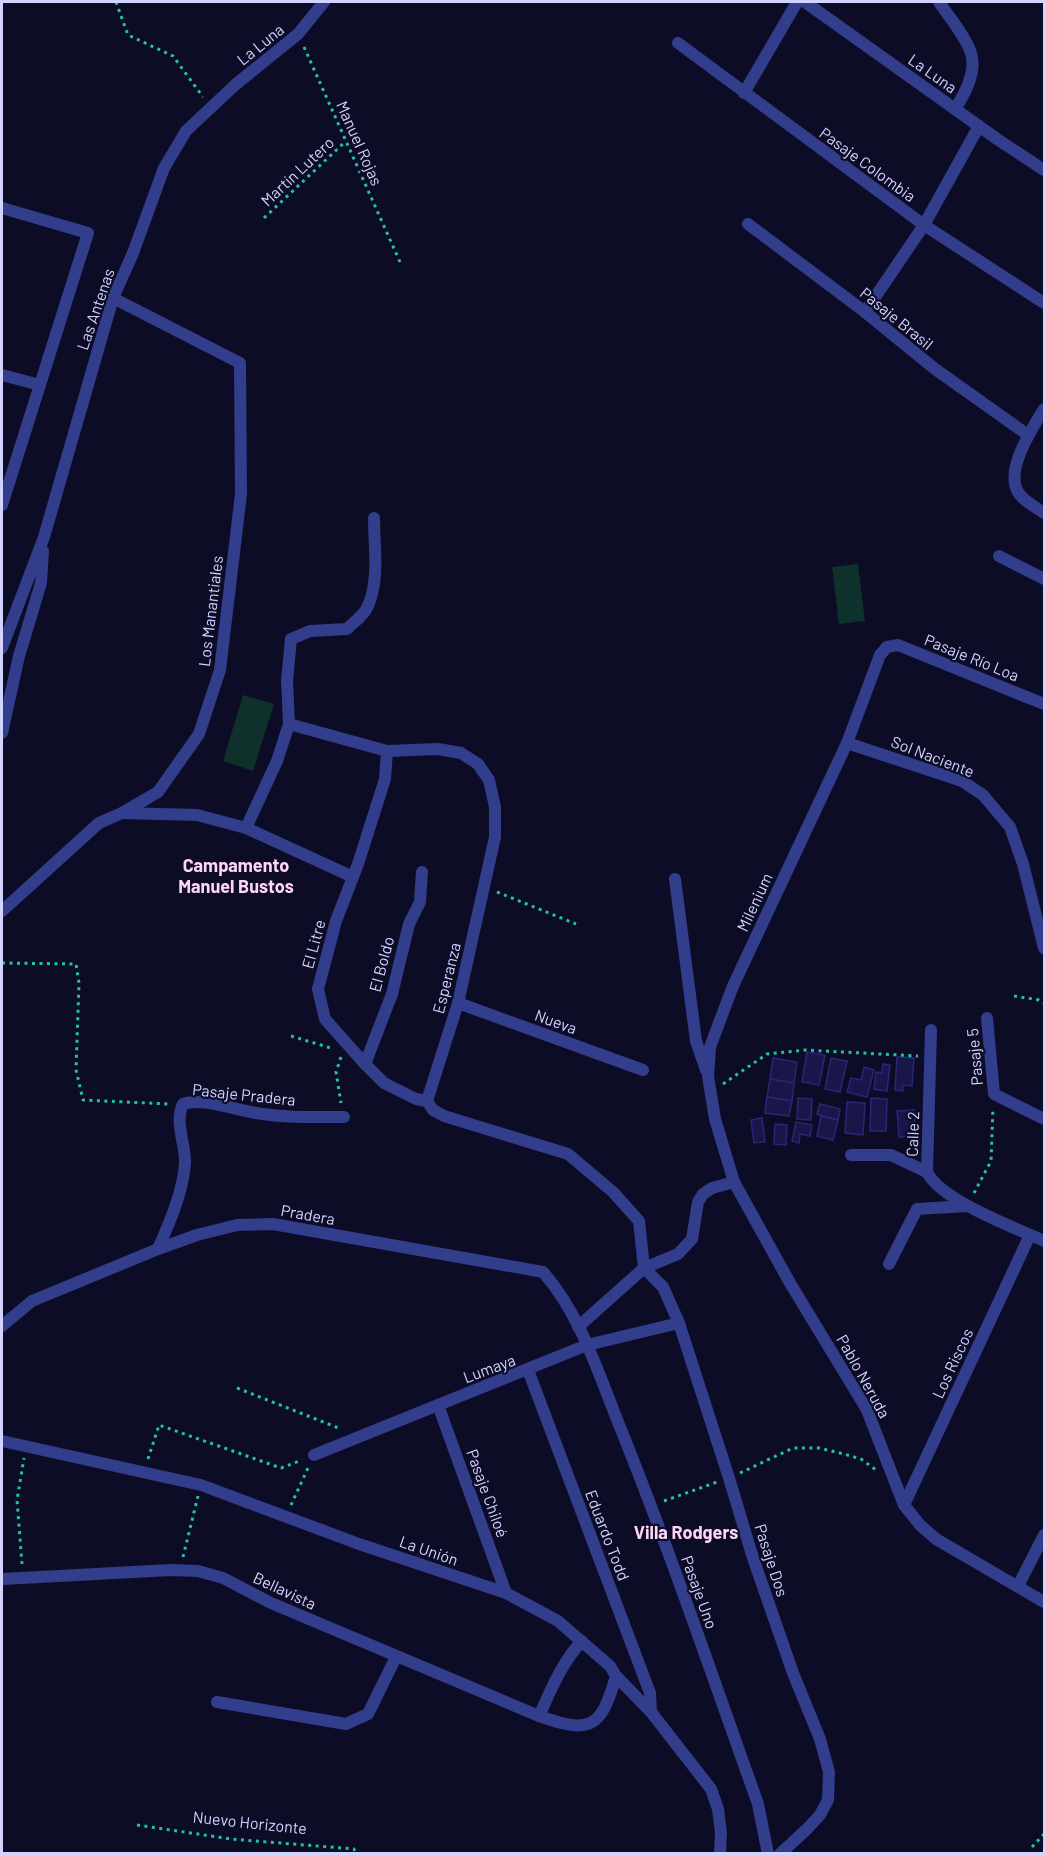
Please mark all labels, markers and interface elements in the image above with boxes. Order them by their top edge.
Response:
street label: La Luna [233,19,287,69]
street label: La Luna [905,49,961,97]
street label: Manuel Rojas [333,98,387,188]
street label: Pasaje Colombia [816,123,920,205]
street label: Martín Lutero [257,132,337,210]
street label: Las Antenas [72,266,118,352]
street label: Pasaje Brasil [857,283,937,353]
street label: Los Manantiales [194,554,226,668]
street label: Pasaje Río Loa [922,629,1022,685]
street label: Sol Naciente [889,731,977,781]
district label: Campamento Manuel Bustos [178,854,294,897]
street label: Milenium [732,870,776,934]
street label: El Litre [297,917,329,971]
street label: El Boldo [365,934,397,994]
street label: Esperanza [428,941,464,1015]
street label: Nueva [532,1005,580,1037]
street label: Pasaje 5 [962,1028,986,1086]
street label: Pasaje Pradera [191,1079,297,1109]
street label: Calle 2 [902,1111,922,1157]
street label: Pradera [279,1200,337,1228]
street label: Los Riscos [928,1325,976,1401]
street label: Pablo Neruda [833,1331,895,1421]
street label: Lumaya [460,1350,518,1386]
street label: Pasaje Chiloé [463,1446,513,1540]
street label: Eduardo Todd [582,1487,634,1583]
district label: Villa Rodgers [634,1521,738,1543]
street label: Pasaje Dos [751,1521,793,1599]
street label: La Unión [397,1531,461,1569]
street label: Pasaje Uno [678,1553,722,1631]
street label: Bellavista [250,1567,320,1613]
street label: Nuevo Horizonte [192,1807,308,1837]

